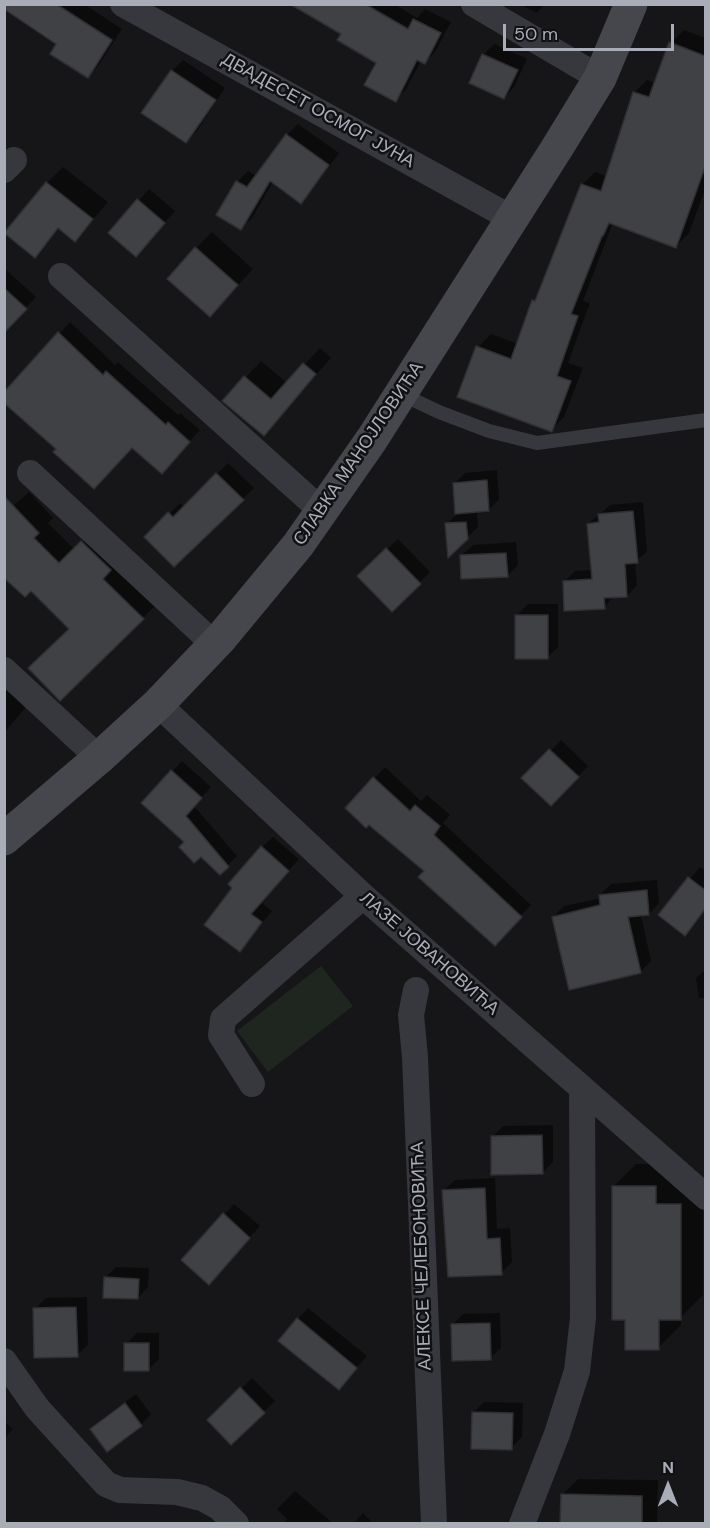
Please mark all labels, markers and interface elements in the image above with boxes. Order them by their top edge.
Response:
scale bar [506,12,677,50]
text: 50 m [514,22,558,46]
street label: ДВАДЕСЕТ ОСМОГ ЈУНА [218,49,418,173]
street label: СЛАВКА МАНОЈЛОВИЋА [289,358,429,550]
street label: ЛАЗЕ ЈОВАНОВИЋА [355,888,503,1020]
street label: АЛЕКСЕ ЧЕЛЕБОНОВИЋА [407,1141,437,1371]
north arrow [638,1456,698,1516]
text: N [662,1457,674,1478]

